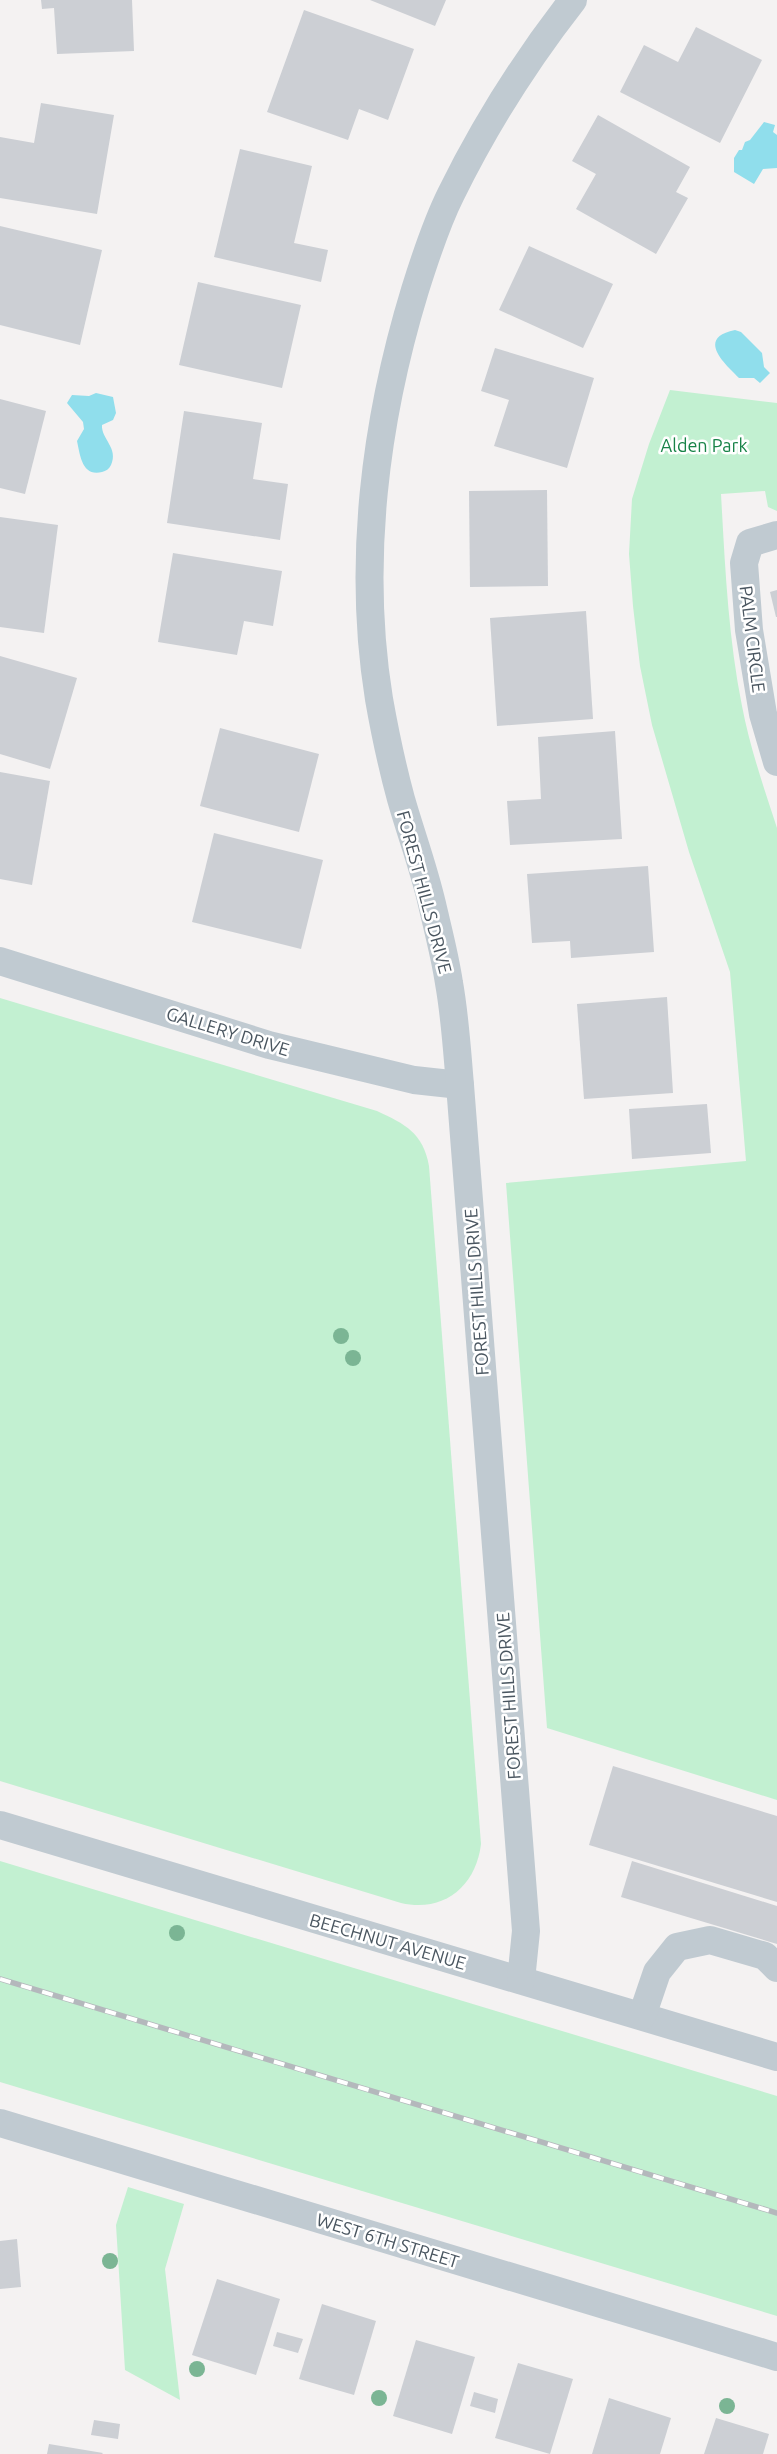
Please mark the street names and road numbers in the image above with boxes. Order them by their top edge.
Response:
street label: PALM CIRCLE [737,584,769,694]
street label: FOREST HILLS DRIVE [394,808,456,976]
street label: GALLERY DRIVE [164,1003,292,1059]
street label: FOREST HILLS DRIVE [460,1208,492,1376]
street label: FOREST HILLS DRIVE [492,1612,524,1780]
street label: BEECHNUT AVENUE [308,1909,468,1973]
street label: WEST 6TH STREET [314,2209,462,2271]

